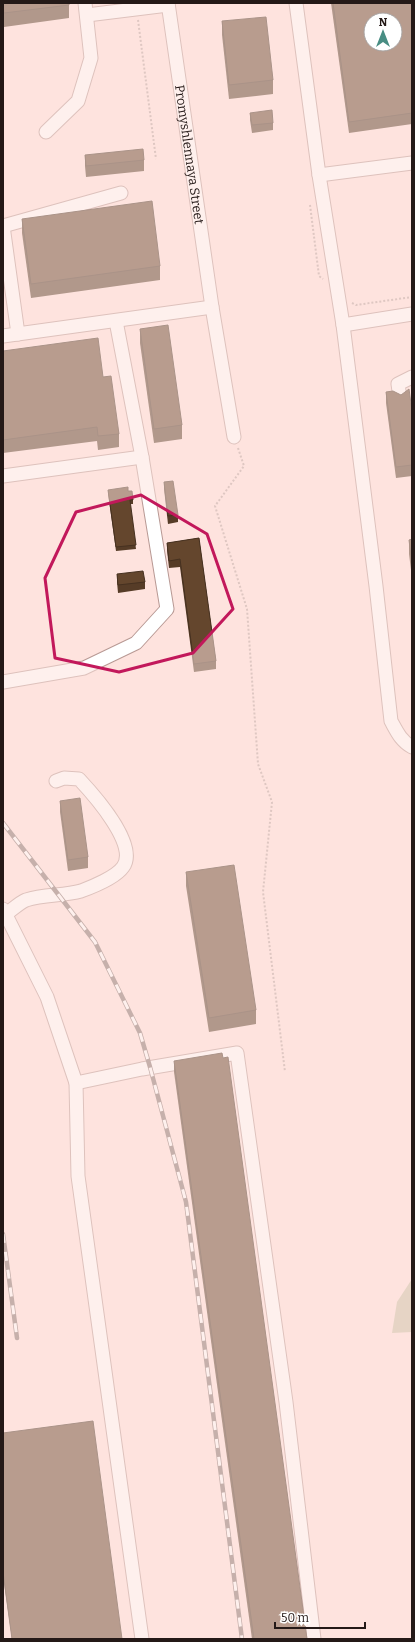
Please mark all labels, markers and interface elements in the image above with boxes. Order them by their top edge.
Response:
north arrow [363,12,403,52]
text: N [379,16,388,29]
street label: Promyshlennaya Street [172,84,207,225]
scale bar [275,1604,365,1630]
text: 50 m [281,1611,310,1625]

